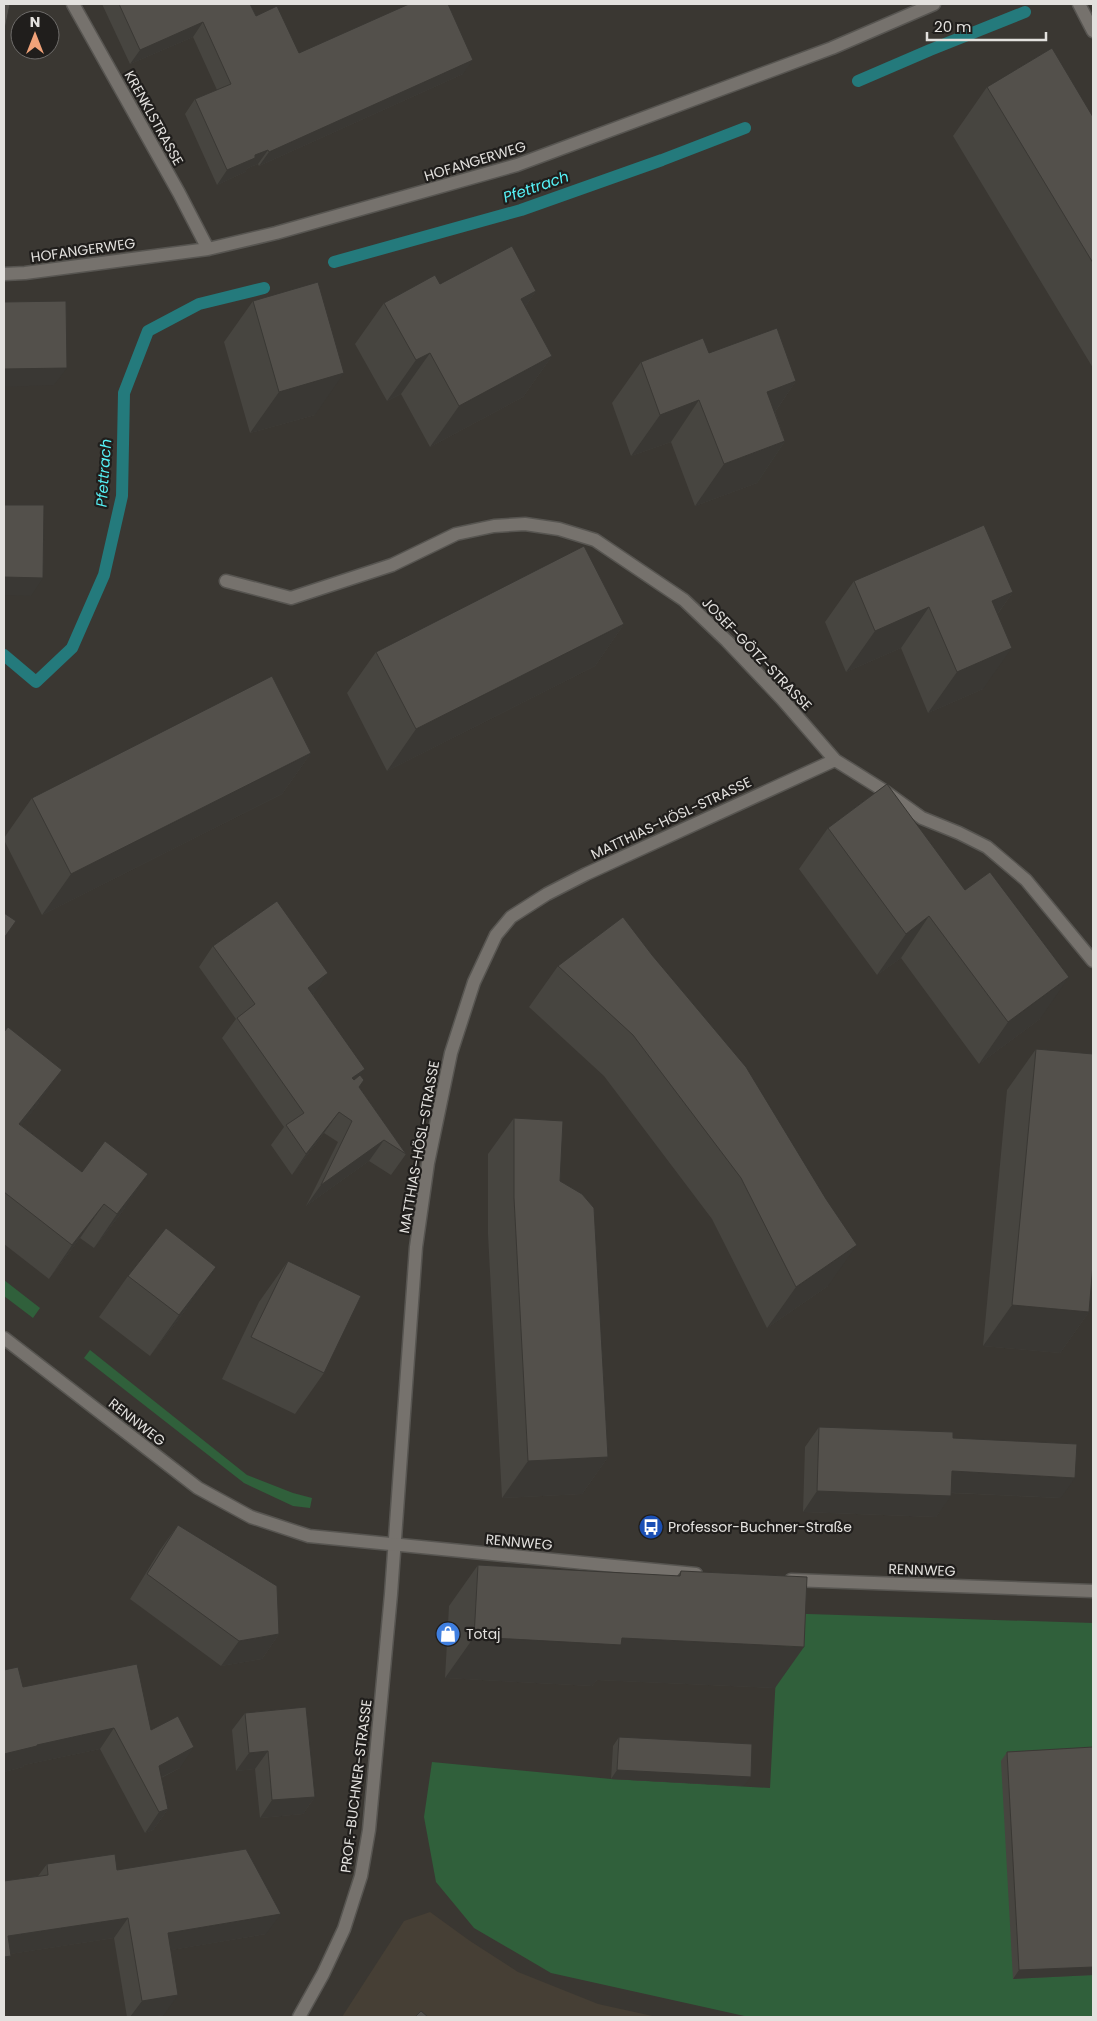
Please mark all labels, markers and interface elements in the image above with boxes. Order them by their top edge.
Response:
north arrow [10,10,60,60]
scale bar [927,10,1046,42]
text: N [30,12,40,32]
text: 20 m [934,16,972,37]
street label: KRENKLSTRASSE [120,67,188,169]
street label: HOFANGERWEG [422,136,528,186]
water label: Pfettrach [500,165,572,208]
street label: HOFANGERWEG [29,233,137,267]
water label: Pfettrach [91,438,116,508]
street label: JOSEF-GÖTZ-STRASSE [697,593,817,715]
street label: MATTHIAS-HÖSL-STRASSE [587,772,755,864]
street label: MATTHIAS-HÖSL-STRASSE [394,1059,444,1235]
street label: RENNWEG [104,1393,170,1451]
bus stop icon: Professor-Buchner-Straße [638,1514,664,1540]
place label: Professor-Buchner-Straße [668,1517,852,1537]
street label: RENNWEG [485,1529,553,1555]
street label: RENNWEG [888,1559,956,1581]
shop icon: Totaj [435,1621,461,1647]
place label: Totaj [466,1624,501,1644]
street label: PROF.-BUCHNER-STRASSE [335,1698,377,1874]

